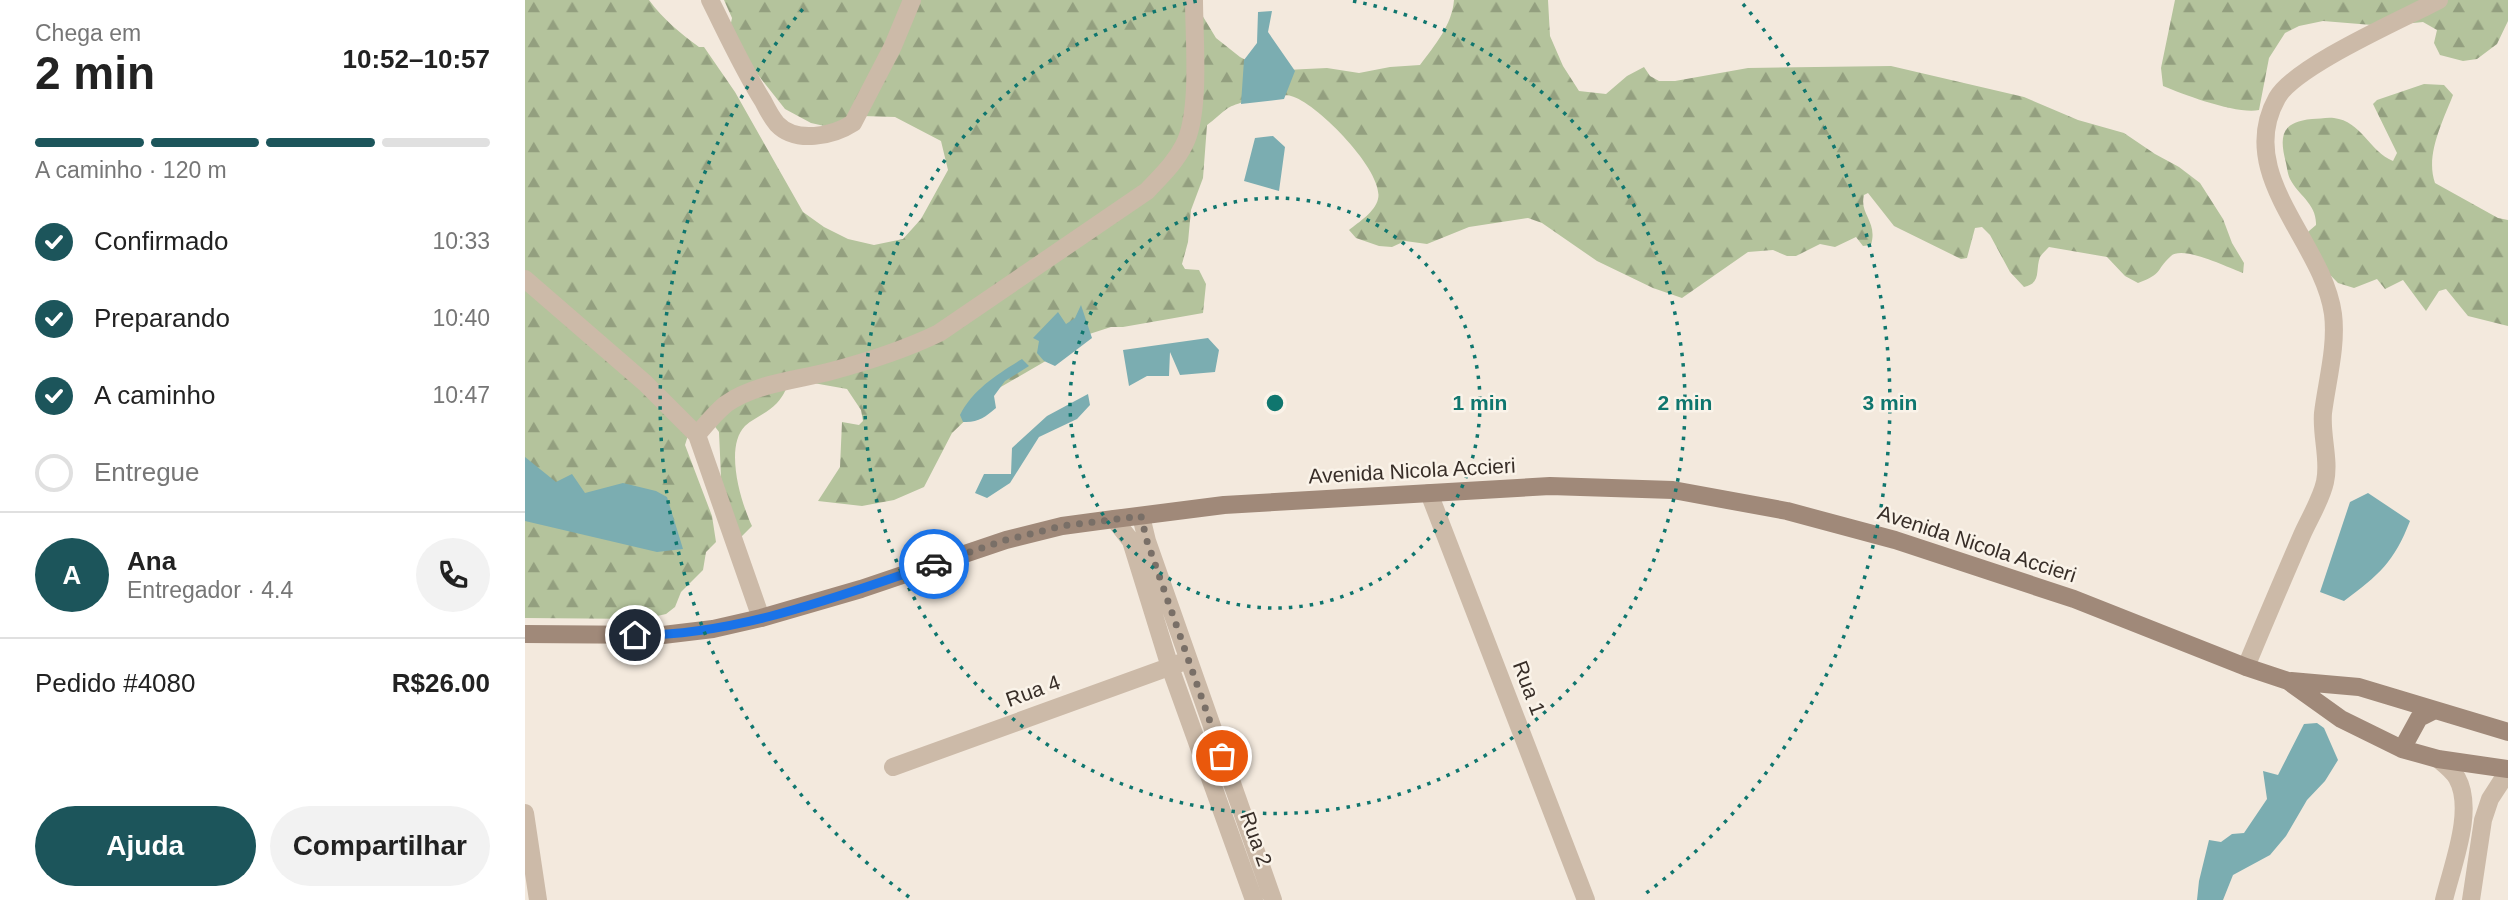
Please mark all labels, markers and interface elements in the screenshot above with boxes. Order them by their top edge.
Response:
text: Chega em [35,20,141,46]
text: 10:52–10:57 [343,44,490,74]
text: 2 min [35,47,155,99]
text: A caminho · 120 m [35,157,227,183]
icon: check [35,223,73,261]
text: Confirmado [94,226,228,256]
text: 10:33 [432,228,490,254]
icon: check [35,300,73,338]
text: Preparando [94,303,230,333]
text: 10:40 [432,305,490,331]
icon: check [35,377,73,415]
text: A caminho [94,380,215,410]
text: 10:47 [432,382,490,408]
centre of rings [1263,391,1287,415]
text: 1 min [1453,391,1507,414]
text: 2 min [1658,391,1712,414]
text: 3 min [1863,391,1917,414]
street label: Avenida Nicola Accieri [1308,454,1516,487]
text: Entregue [94,457,200,487]
street label: Avenida Nicola Accieri [1875,501,2079,587]
courier [899,529,969,599]
button: phone [416,538,490,612]
icon: car [915,545,953,583]
text: Ana [127,546,176,576]
text: A [63,560,81,590]
text: Entregador · 4.4 [127,577,293,603]
pin [605,605,665,665]
icon: home [616,616,654,654]
street label: Rua 1 [1509,658,1550,718]
text: Pedido #4080 [35,668,195,698]
text: R$26.00 [392,668,490,698]
street label: Rua 4 [1003,670,1063,711]
pin [1192,726,1252,786]
icon: bag [1203,737,1241,775]
button: Ajuda [35,806,256,886]
button: Compartilhar [270,806,490,886]
street label: Rua 2 [1236,809,1277,869]

